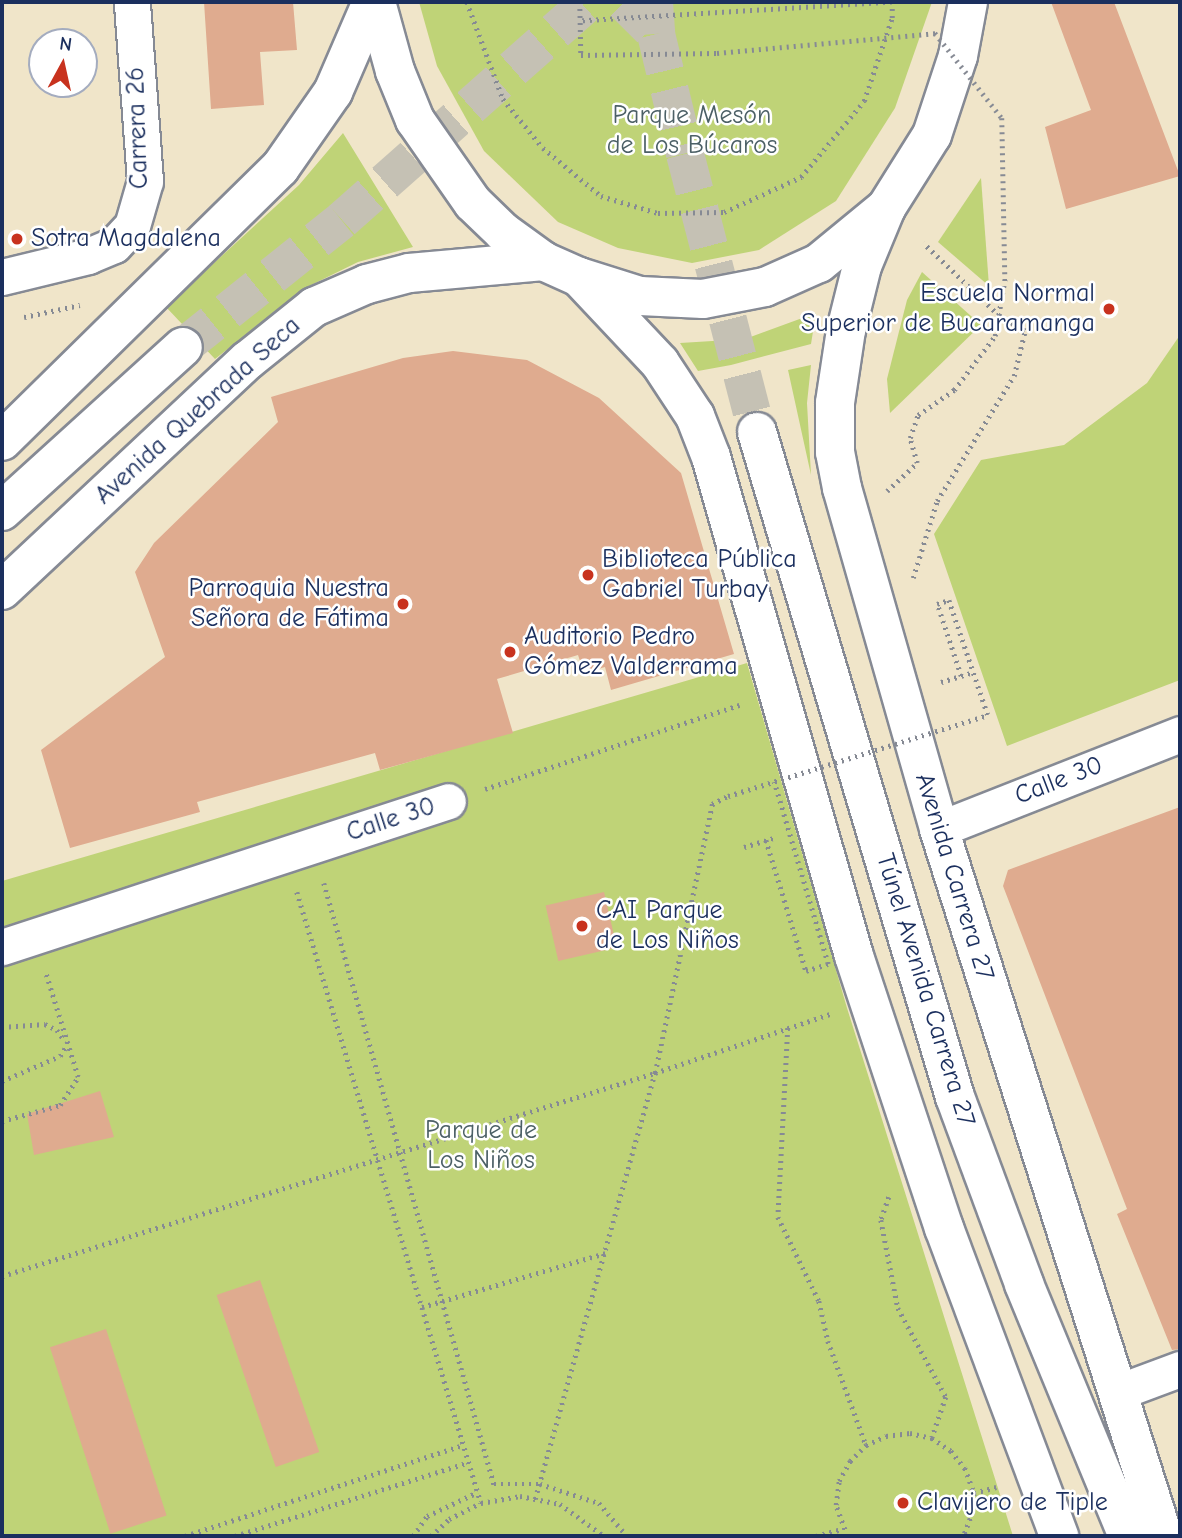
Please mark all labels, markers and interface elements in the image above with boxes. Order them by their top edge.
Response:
north arrow [28,28,98,98]
text: N [58,32,73,56]
street label: Carrera 26 [120,66,156,190]
park label: Parque Mesón de Los Búcaros [607,100,777,162]
place label: Sotra Magdalena [31,223,221,255]
marker: Sotra Magdalena [9,231,25,247]
place label: Escuela Normal Superior de Bucaramanga [801,278,1095,340]
marker: Escuela Normal Superior de Bucaramanga [1101,301,1117,317]
street label: Avenida Quebrada Seca [89,311,307,511]
place label: Biblioteca Pública Gabriel Turbay [602,544,797,606]
marker: Biblioteca Pública Gabriel Turbay [580,567,596,583]
place label: Parroquia Nuestra Señora de Fátima [189,573,389,634]
marker: Parroquia Nuestra Señora de Fátima [395,596,411,612]
place label: Auditorio Pedro Gómez Valderrama [524,621,738,682]
marker: Auditorio Pedro Gómez Valderrama [502,644,518,660]
street label: Calle 30 [1011,750,1107,812]
street label: Avenida Carrera 27 [908,770,1000,984]
street label: Calle 30 [343,791,439,849]
street label: Túnel Avenida Carrera 27 [869,850,981,1130]
place label: CAI Parque de Los Niños [596,895,739,956]
marker: CAI Parque de Los Niños [574,918,590,934]
park label: Parque de Los Niños [425,1115,537,1176]
place label: Clavijero de Tiple [917,1487,1108,1519]
marker: Clavijero de Tiple [895,1495,911,1511]

